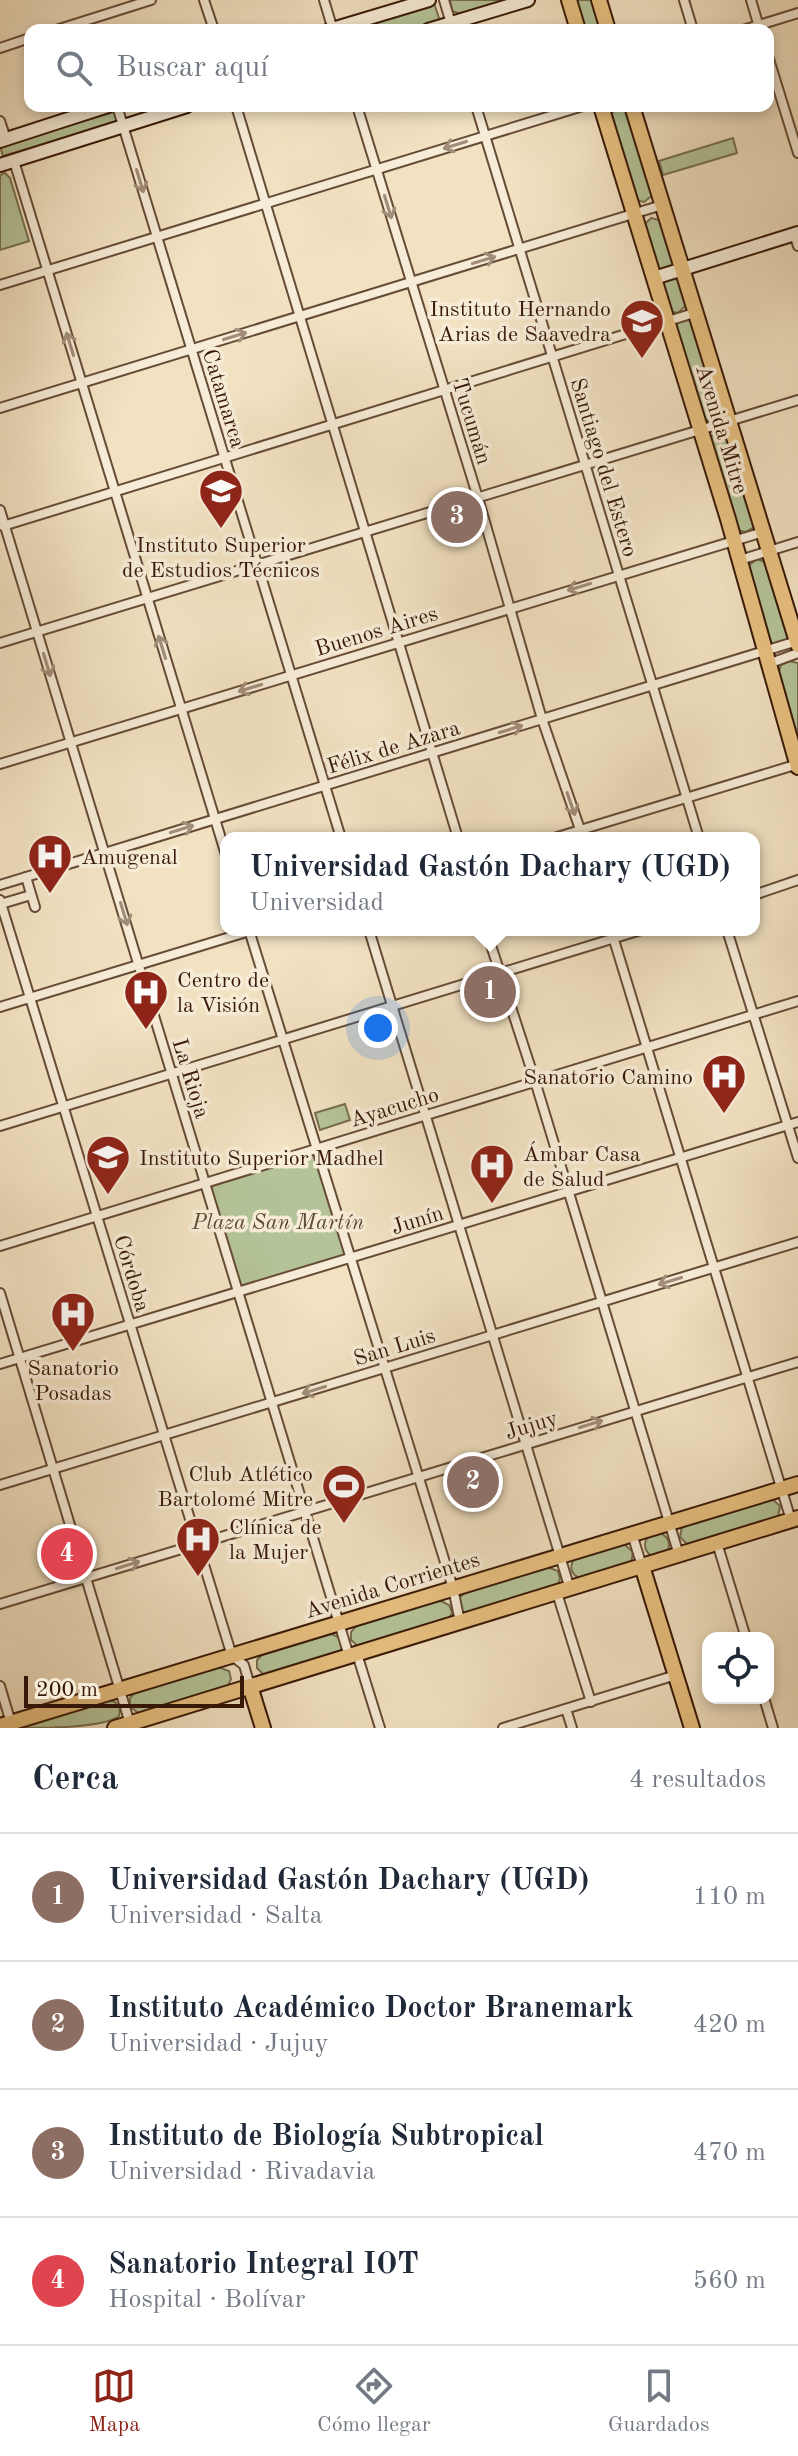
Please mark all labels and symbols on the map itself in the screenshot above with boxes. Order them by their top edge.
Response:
one-way arrow [443,138,469,153]
one-way arrow [133,167,148,193]
one-way arrow [381,194,396,220]
one-way arrow [471,252,496,266]
school or university icon: Instituto Hernando Arias de Saavedra [618,297,666,360]
place label: Instituto Hernando Arias de Saavedra [430,299,611,346]
one-way arrow [222,328,248,343]
one-way arrow [62,332,77,358]
street label: Catamarca [198,347,249,451]
street label: Avenida Mitre [691,362,751,497]
street label: Santiago del Estero [565,375,641,560]
street label: Tucumán [448,376,495,467]
school or university icon: Instituto Superior de Estudios Técnicos [197,467,245,530]
pin: 3 [431,487,483,547]
place label: Instituto Superior de Estudios Técnicos [122,535,320,582]
one-way arrow [567,581,592,596]
street label: Buenos Aires [313,603,441,661]
one-way arrow [154,634,169,660]
one-way arrow [41,653,56,678]
one-way arrow [238,682,263,696]
street label: Félix de Azara [324,717,463,779]
one-way arrow [497,721,523,736]
one-way arrow [565,791,580,816]
one-way arrow [168,821,194,836]
hospital icon: Amugenal [26,832,74,895]
place label: Amugenal [81,847,178,869]
one-way arrow [117,900,132,926]
pin: 1 [464,962,516,1022]
hospital icon: Centro de la Visión [122,968,170,1031]
place label: Centro de la Visión [177,970,269,1017]
your location [358,1008,398,1048]
street label: La Rioja [168,1036,213,1121]
hospital icon: Sanatorio Camino [700,1052,748,1115]
place label: Sanatorio Camino [523,1067,693,1089]
street label: Ayacucho [348,1084,442,1132]
school or university icon: Instituto Superior Madhel [84,1133,132,1196]
place label: Ámbar Casa de Salud [523,1141,641,1191]
hospital icon: Ámbar Casa de Salud [468,1142,516,1205]
place label: Instituto Superior Madhel [139,1148,384,1170]
street label: Junín [389,1203,446,1239]
park label: Plaza San Martín [191,1212,365,1234]
street label: Córdoba [109,1232,153,1315]
one-way arrow [657,1274,683,1289]
hospital icon: Sanatorio Posadas [49,1290,97,1353]
street label: San Luis [351,1325,438,1371]
place label: Sanatorio Posadas [27,1358,119,1405]
one-way arrow [302,1383,327,1398]
street label: Jujuy [503,1407,561,1444]
one-way arrow [578,1416,604,1431]
pin: 2 [447,1452,499,1512]
sports icon: Club Atlético Bartolomé Mitre [320,1462,368,1525]
place label: Club Atlético Bartolomé Mitre [158,1464,313,1511]
hospital icon: Clínica de la Mujer [174,1515,222,1578]
place label: Clínica de la Mujer [229,1517,322,1564]
pin: 4 [41,1524,93,1584]
street label: Avenida Corrientes [303,1549,483,1623]
one-way arrow [115,1557,141,1572]
scale bar [24,1672,244,1708]

